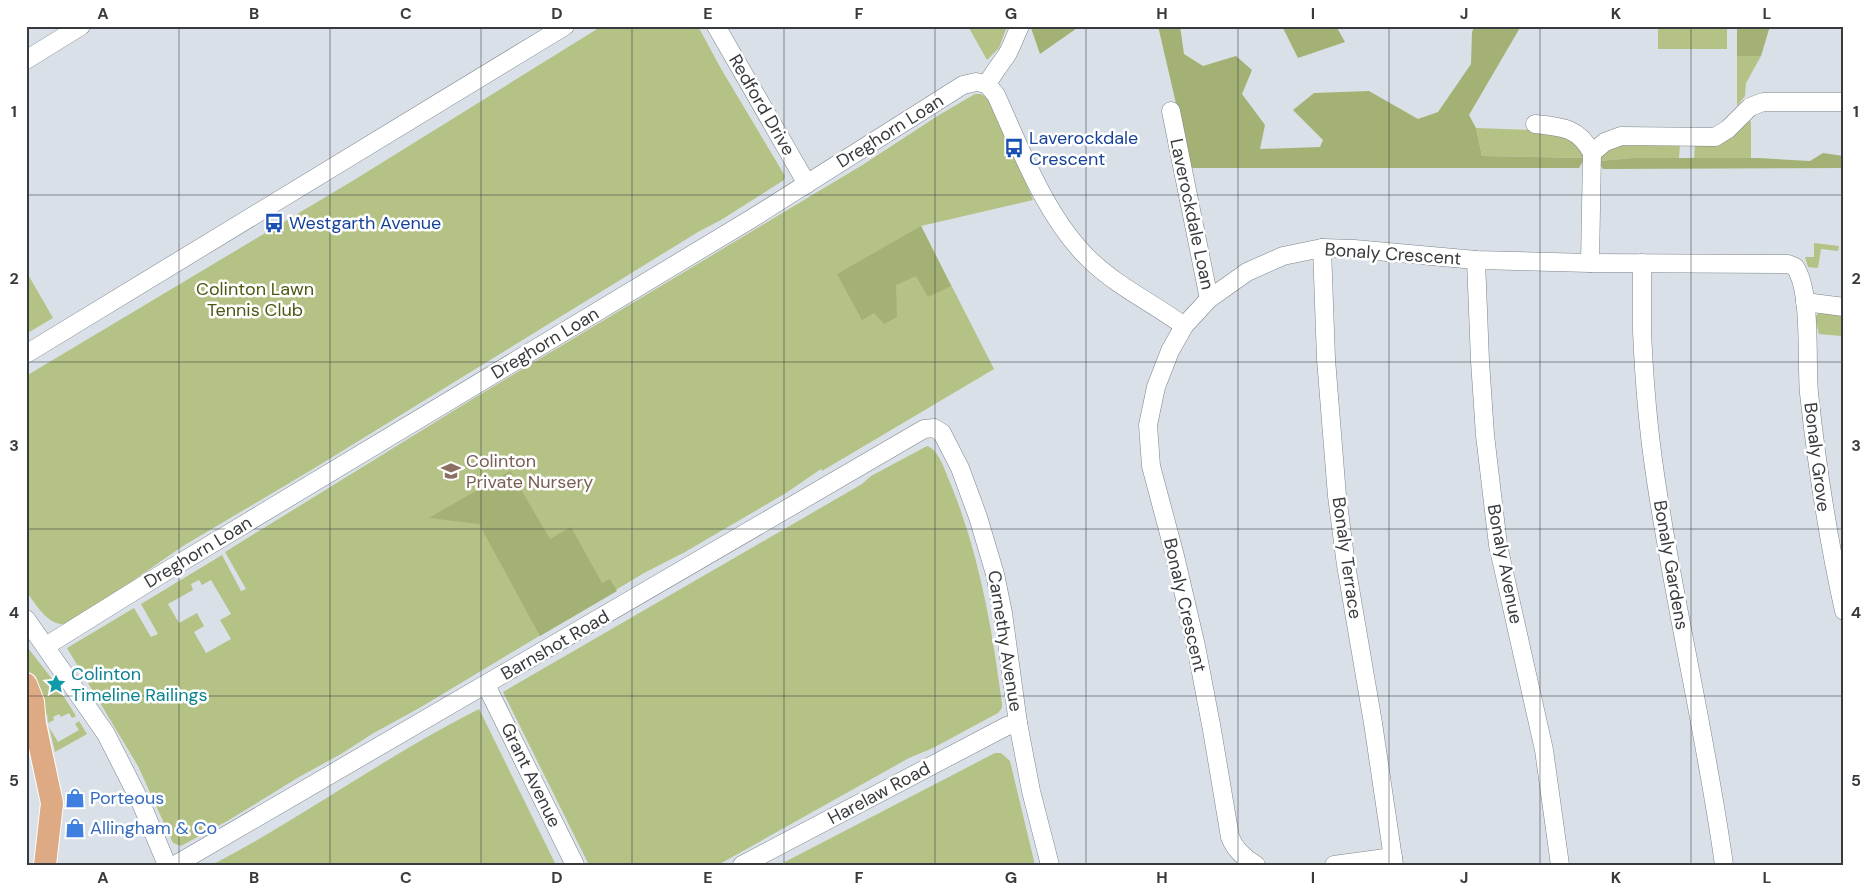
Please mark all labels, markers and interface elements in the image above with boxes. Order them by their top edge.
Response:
text: A [97,3,109,24]
text: B [249,3,259,24]
text: C [400,3,412,24]
text: D [551,3,563,24]
text: E [703,3,713,24]
text: F [855,3,864,24]
text: G [1005,3,1017,24]
text: H [1156,3,1168,24]
text: I [1311,3,1315,24]
text: J [1460,3,1468,24]
text: K [1611,3,1622,24]
text: L [1763,3,1772,24]
street label: Redford Drive [723,50,801,160]
street label: Dreghorn Loan [832,89,948,173]
text: 1 [11,101,17,122]
text: 1 [1853,101,1859,122]
place label: Laverockdale Crescent [1029,126,1138,171]
street label: Laverockdale Loan [1164,136,1220,292]
bus stop icon: Laverockdale Crescent [1003,137,1025,159]
place label: Westgarth Avenue [289,211,441,235]
bus stop icon: Westgarth Avenue [263,212,285,234]
street label: Bonaly Crescent [1324,237,1462,271]
text: 2 [9,268,19,289]
text: 2 [1851,268,1861,289]
park label: Colinton Lawn Tennis Club [196,277,314,322]
street label: Dreghorn Loan [487,301,603,385]
street label: Bonaly Grove [1798,401,1836,513]
text: 3 [9,435,19,456]
text: 3 [1851,435,1861,456]
place label: Colinton Private Nursery [466,449,593,494]
school or university icon: Colinton Private Nursery [440,460,462,482]
street label: Bonaly Terrace [1327,496,1367,620]
street label: Bonaly Gardens [1648,498,1694,632]
street label: Bonaly Avenue [1482,502,1528,626]
street label: Dreghorn Loan [140,510,256,594]
street label: Bonaly Crescent [1158,536,1212,674]
street label: Carnethy Avenue [982,569,1028,713]
text: 4 [9,602,19,623]
text: 4 [1851,602,1861,623]
street label: Barnshot Road [497,604,613,686]
place label: Colinton Timeline Railings [71,662,208,707]
place icon: Colinton Timeline Railings [45,673,67,695]
street label: Grant Avenue [495,719,567,831]
street label: Harelaw Road [824,756,934,830]
text: 5 [9,770,19,791]
text: 5 [1851,770,1861,791]
place label: Porteous [90,786,164,810]
shop icon: Porteous [64,787,86,809]
place label: Allingham & Co [90,816,217,840]
shop icon: Allingham & Co [64,817,86,839]
text: A [97,867,109,888]
text: B [249,867,259,888]
text: C [400,867,412,888]
text: D [551,867,563,888]
text: E [703,867,713,888]
text: F [855,867,864,888]
text: G [1005,867,1017,888]
text: H [1156,867,1168,888]
text: I [1311,867,1315,888]
text: J [1460,867,1468,888]
text: K [1611,867,1622,888]
text: L [1763,867,1772,888]

